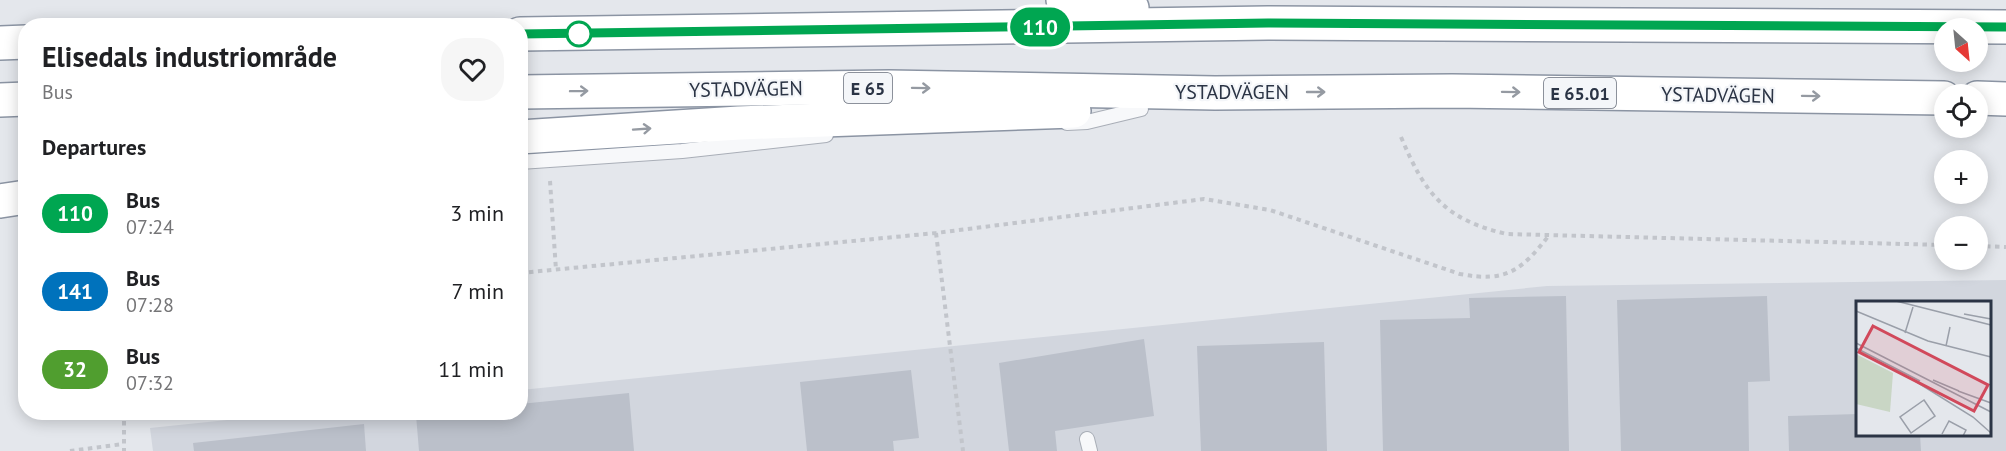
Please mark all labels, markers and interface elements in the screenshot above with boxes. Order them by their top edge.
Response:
line badge: 110 [1006,8,1074,46]
text: 110 [1022,14,1058,41]
north arrow [1934,18,1988,72]
map controls [1934,18,1988,270]
unlabelled marker [566,21,592,47]
text: Elisedals industriområde [42,38,337,75]
button: heart [441,38,504,101]
road number: E 65 [844,73,892,103]
street label: YSTADVÄGEN [689,75,803,103]
road number: E 65.01 [1544,78,1616,108]
text: Bus [42,79,73,105]
street label: YSTADVÄGEN [1175,79,1289,105]
street label: YSTADVÄGEN [1661,81,1775,109]
one-way arrow [910,82,930,94]
button: locate [1934,84,1988,138]
one-way arrow [568,86,588,97]
one-way arrow [1500,86,1520,98]
one-way arrow [1305,87,1325,98]
one-way arrow [1800,90,1820,102]
one-way arrow [631,124,651,135]
text: Departures [42,133,146,161]
button: + [1934,150,1988,204]
text: Bus [126,186,160,214]
text: 3 min [450,199,504,227]
text: 110 [57,200,93,227]
text: 07:24 [126,214,174,240]
button: − [1934,216,1988,270]
text: Bus [126,264,160,292]
text: 7 min [452,277,504,305]
text: 141 [57,278,93,305]
text: 07:28 [126,292,174,318]
inset map [1856,301,1991,436]
text: Bus [126,342,160,370]
text: 11 min [438,355,504,383]
text: 32 [63,356,87,383]
text: 07:32 [126,370,174,396]

